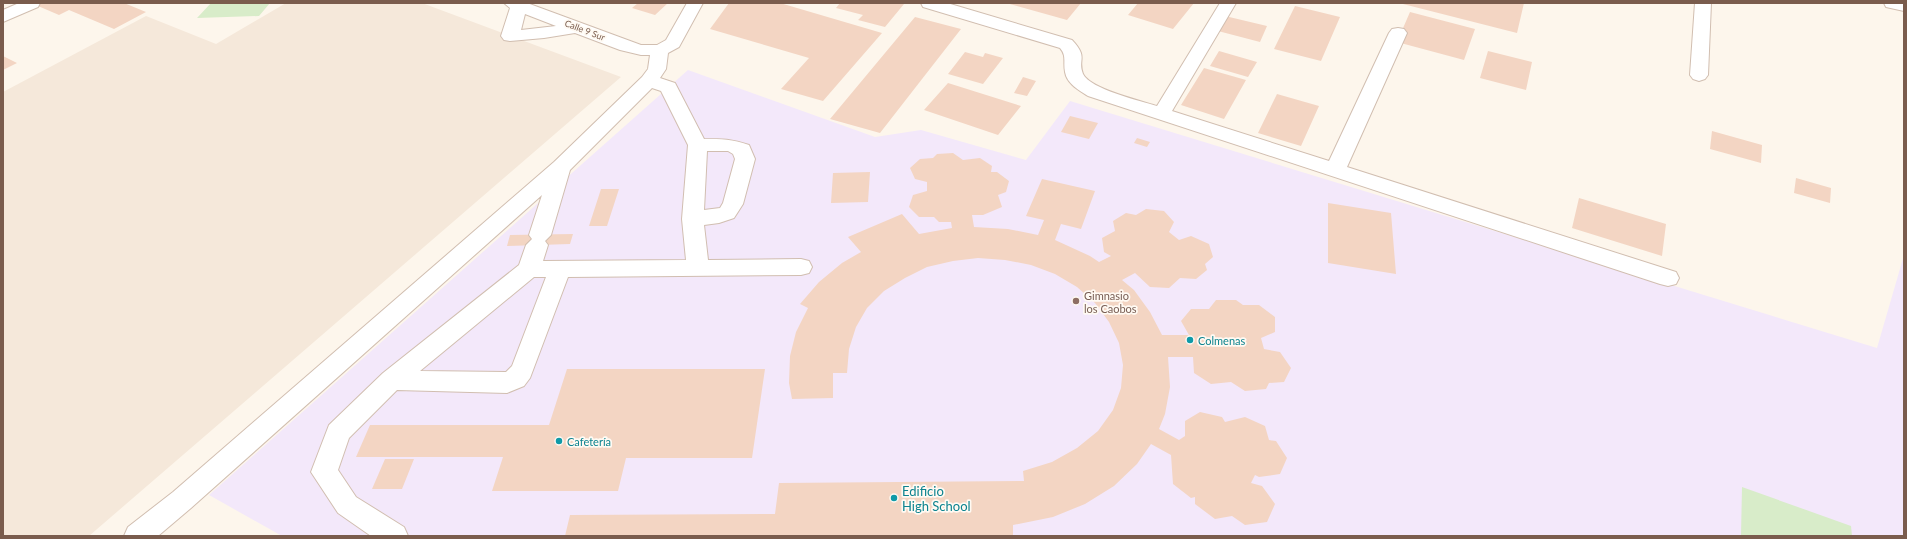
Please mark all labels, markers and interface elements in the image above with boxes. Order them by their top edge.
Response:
street label: Calle 9 Sur [563,17,607,43]
place label: Gimnasio los Caobos [1084,289,1137,315]
marker: Gimnasio los Caobos [1071,296,1081,306]
place label: Colmenas [1198,334,1246,347]
marker: Colmenas [1185,335,1195,345]
place label: Cafetería [567,435,611,448]
marker: Cafetería [554,436,564,446]
place label: Edificio High School [902,483,971,514]
marker: Edificio High School [889,493,899,503]

